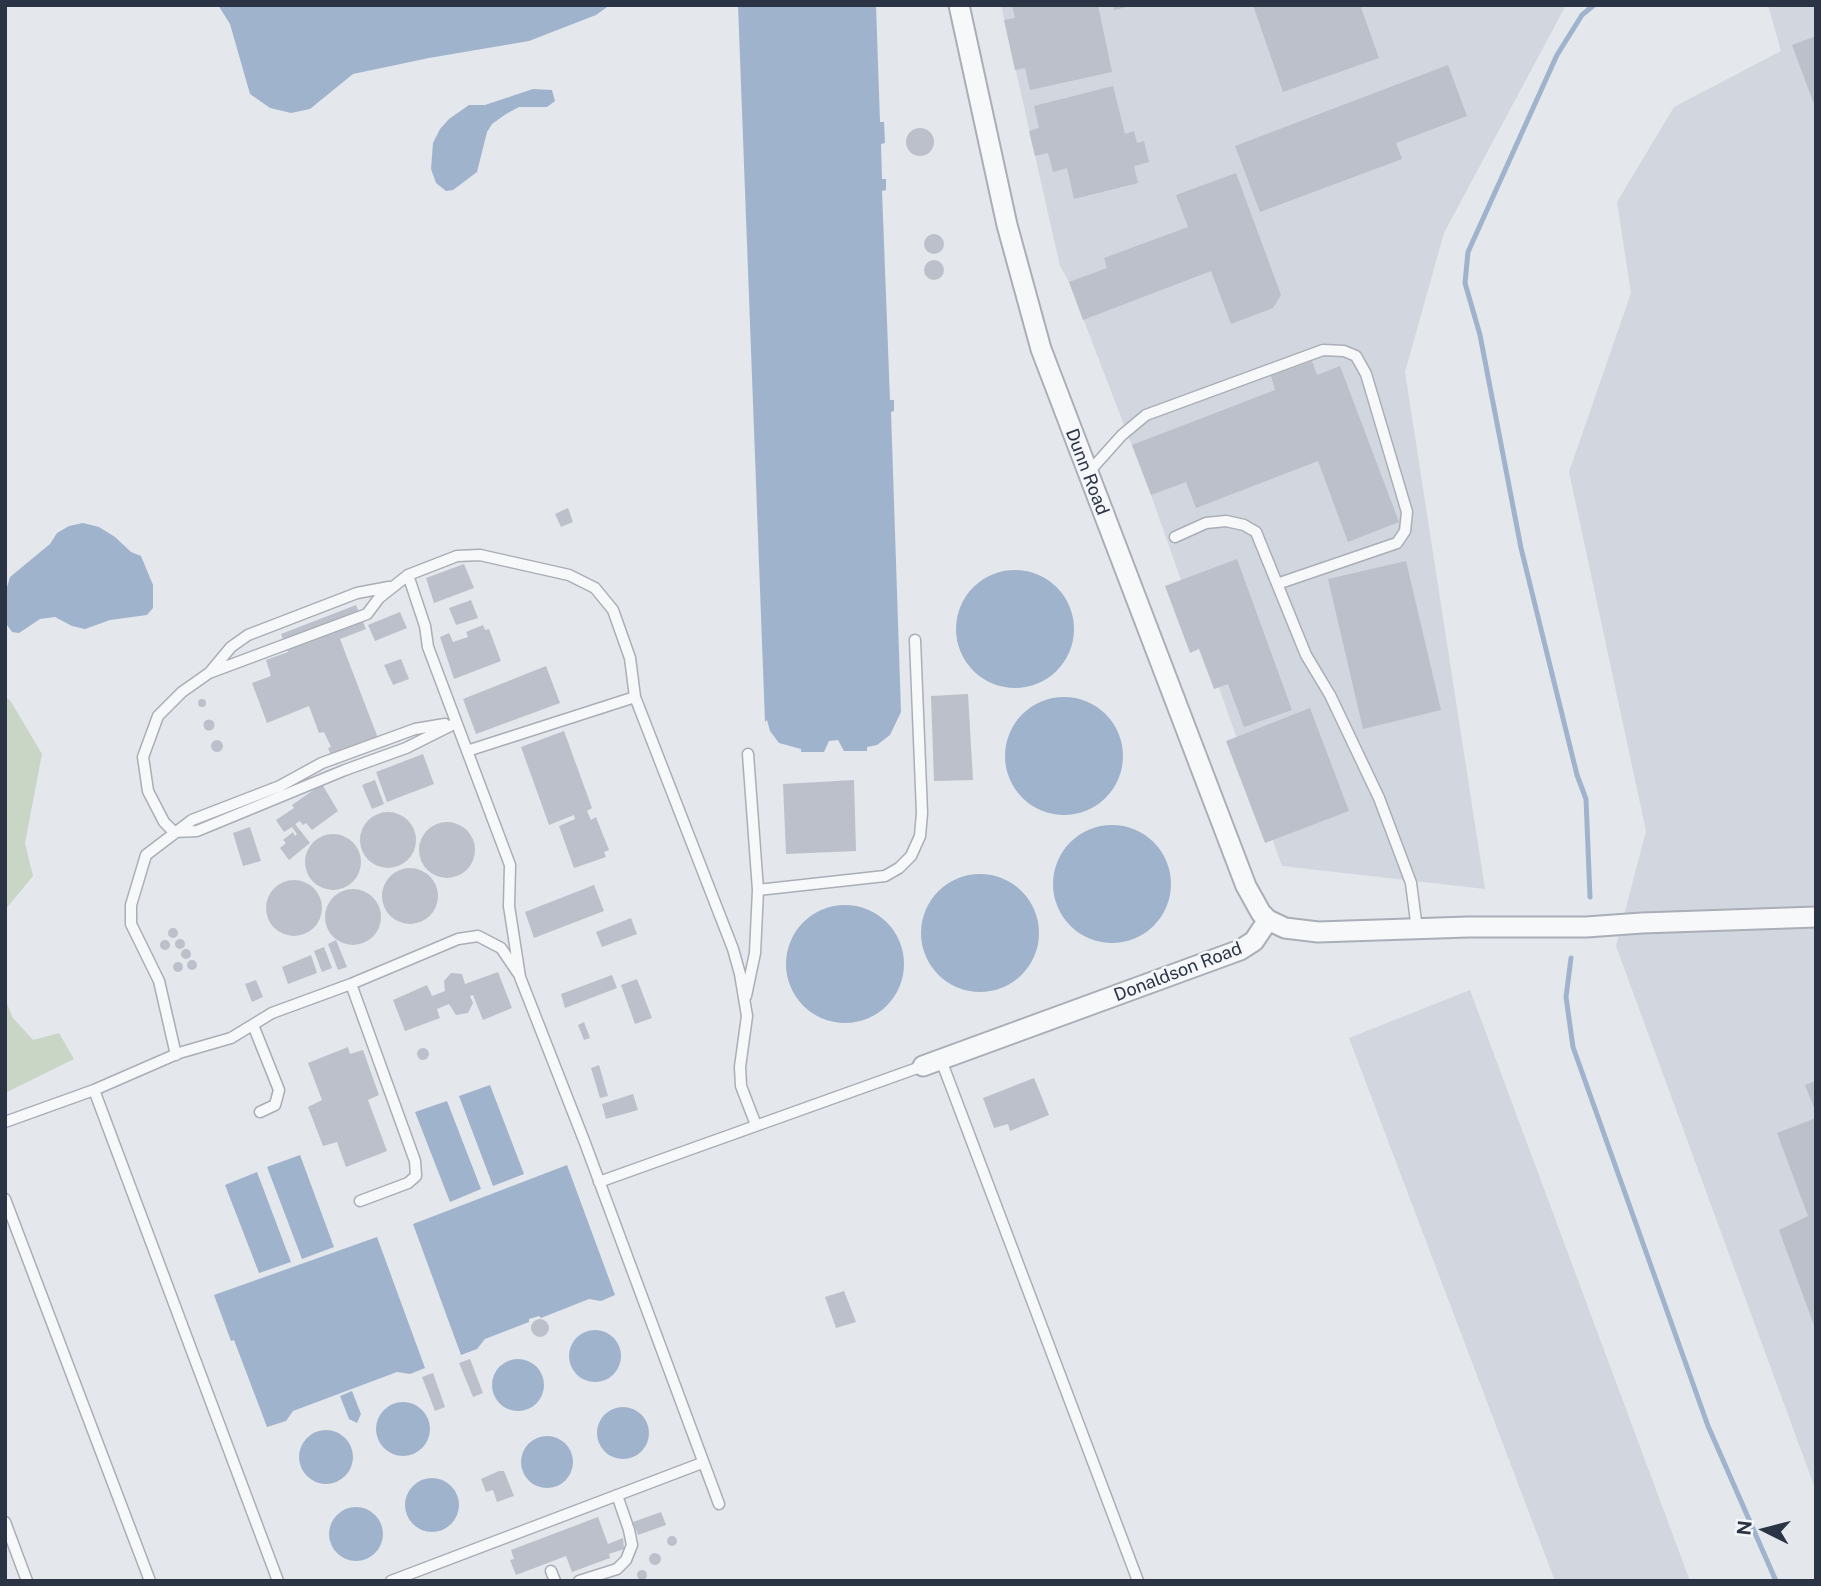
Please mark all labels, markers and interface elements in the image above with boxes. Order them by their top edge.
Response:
street label: Dunn Road [1061,426,1113,518]
street label: Donaldson Road [1111,938,1245,1006]
north arrow [1730,1495,1800,1565]
text: N [1732,1519,1756,1536]

